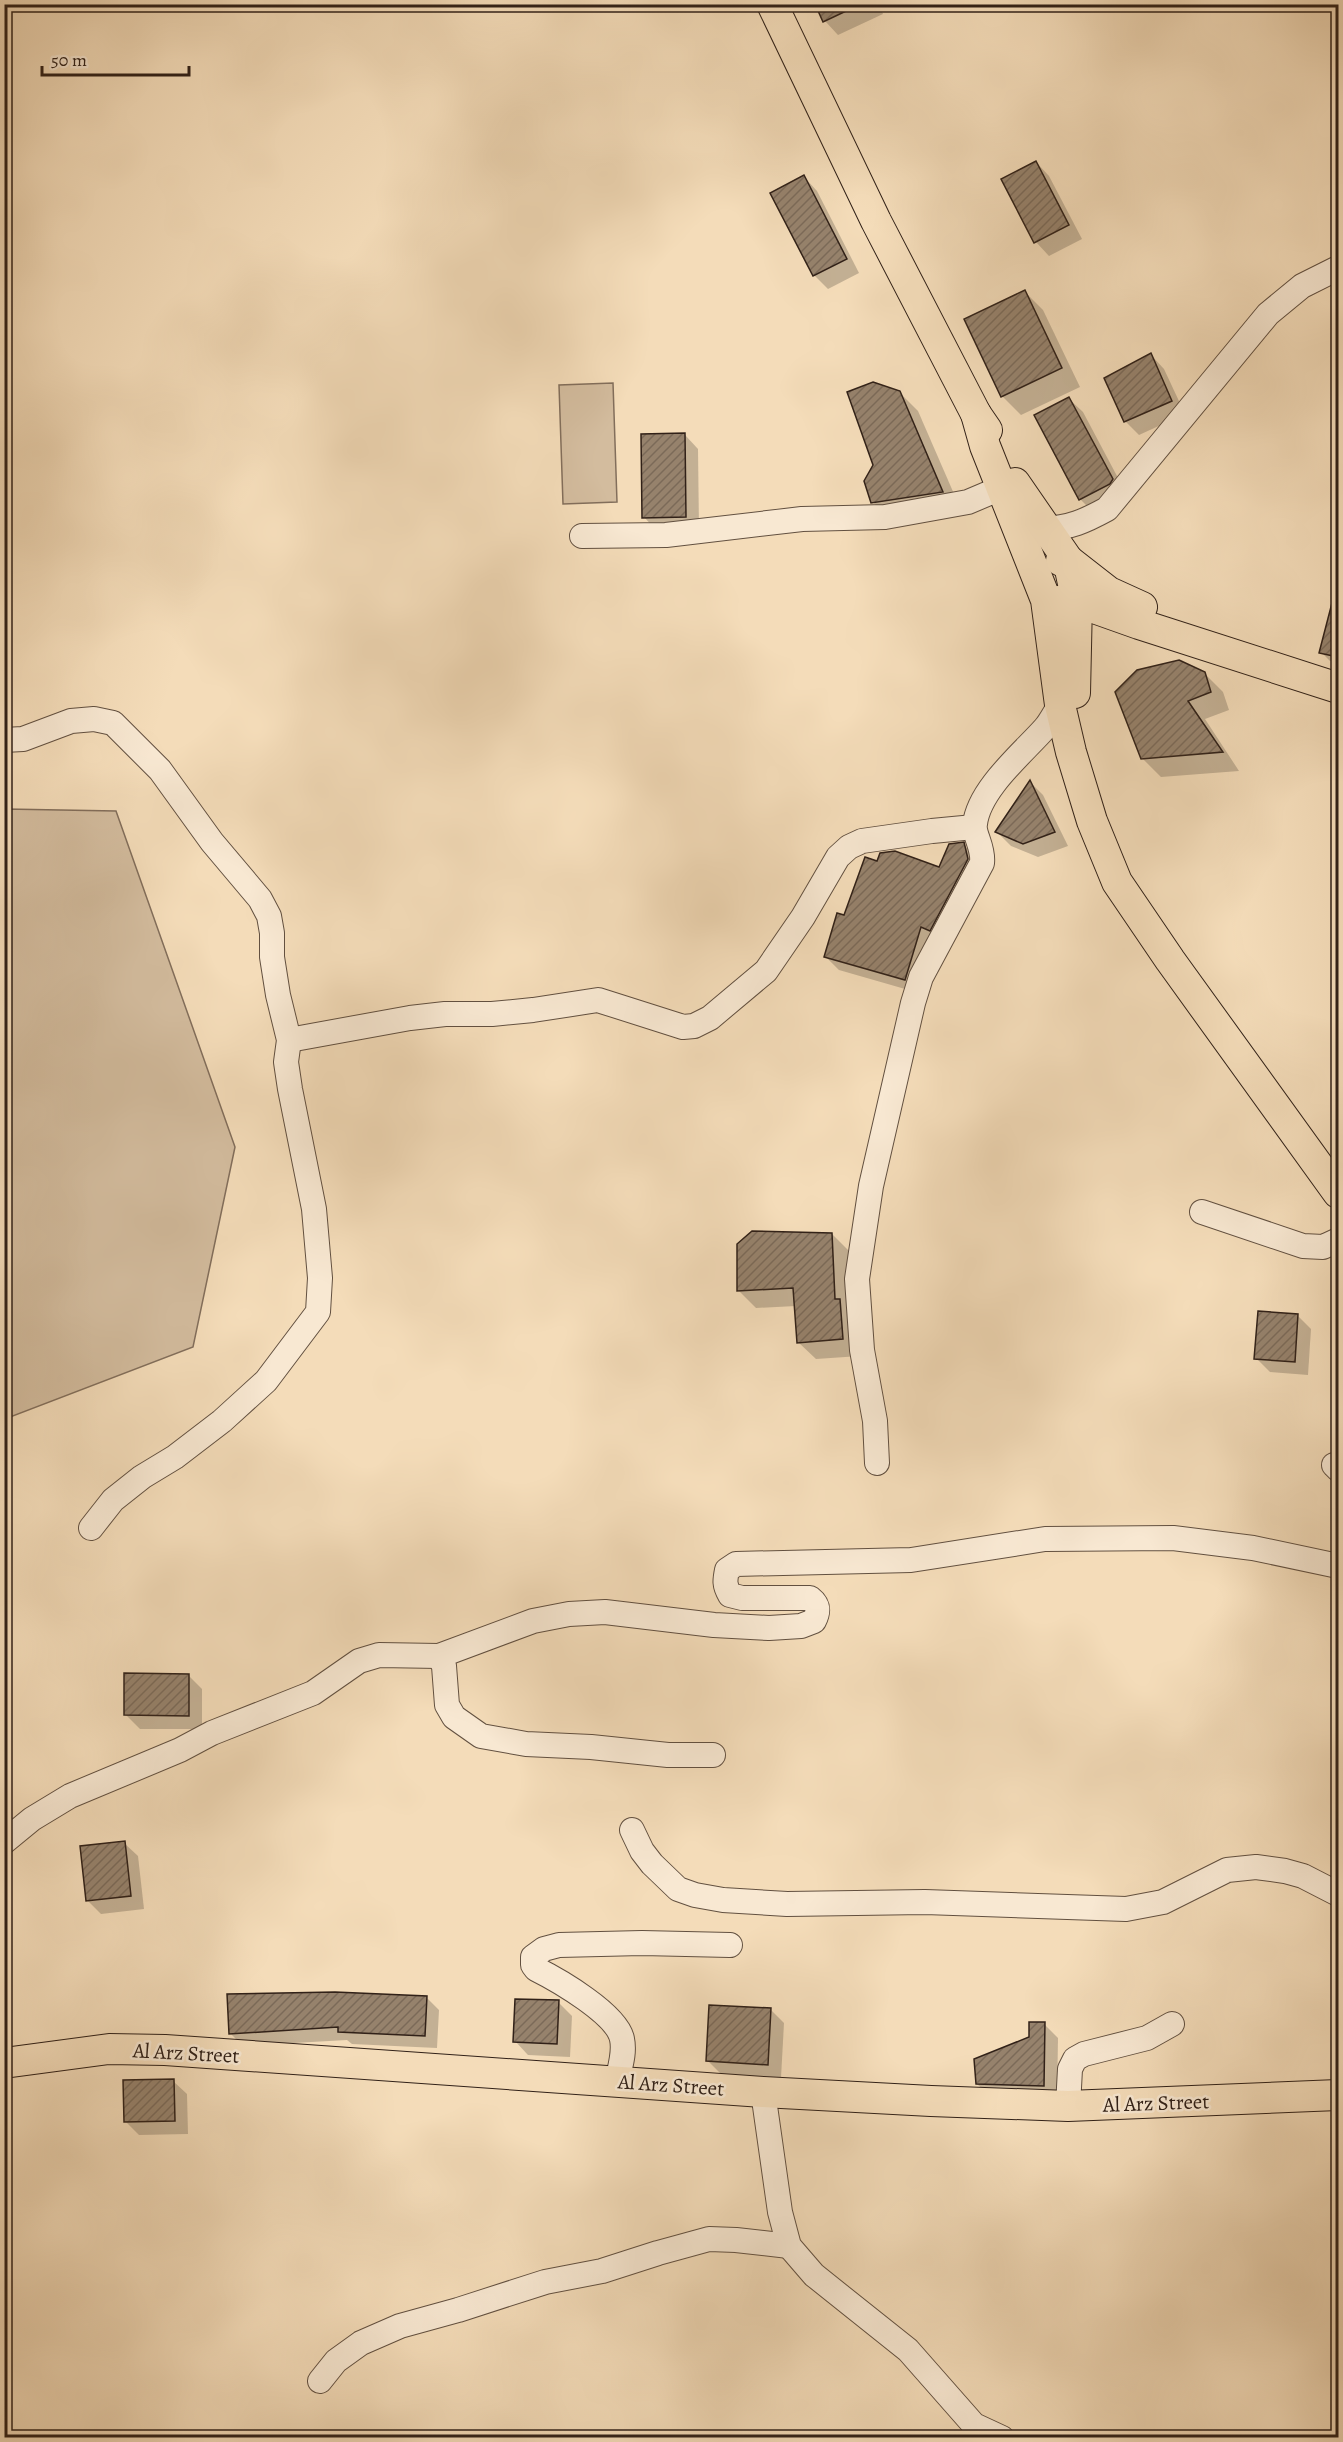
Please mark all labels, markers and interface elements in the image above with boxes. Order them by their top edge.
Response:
scale bar [42,39,189,77]
text: 50 m [51,48,87,72]
street label: Al Arz Street [131,2036,240,2070]
street label: Al Arz Street [616,2067,725,2103]
street label: Al Arz Street [1101,2087,1210,2119]

